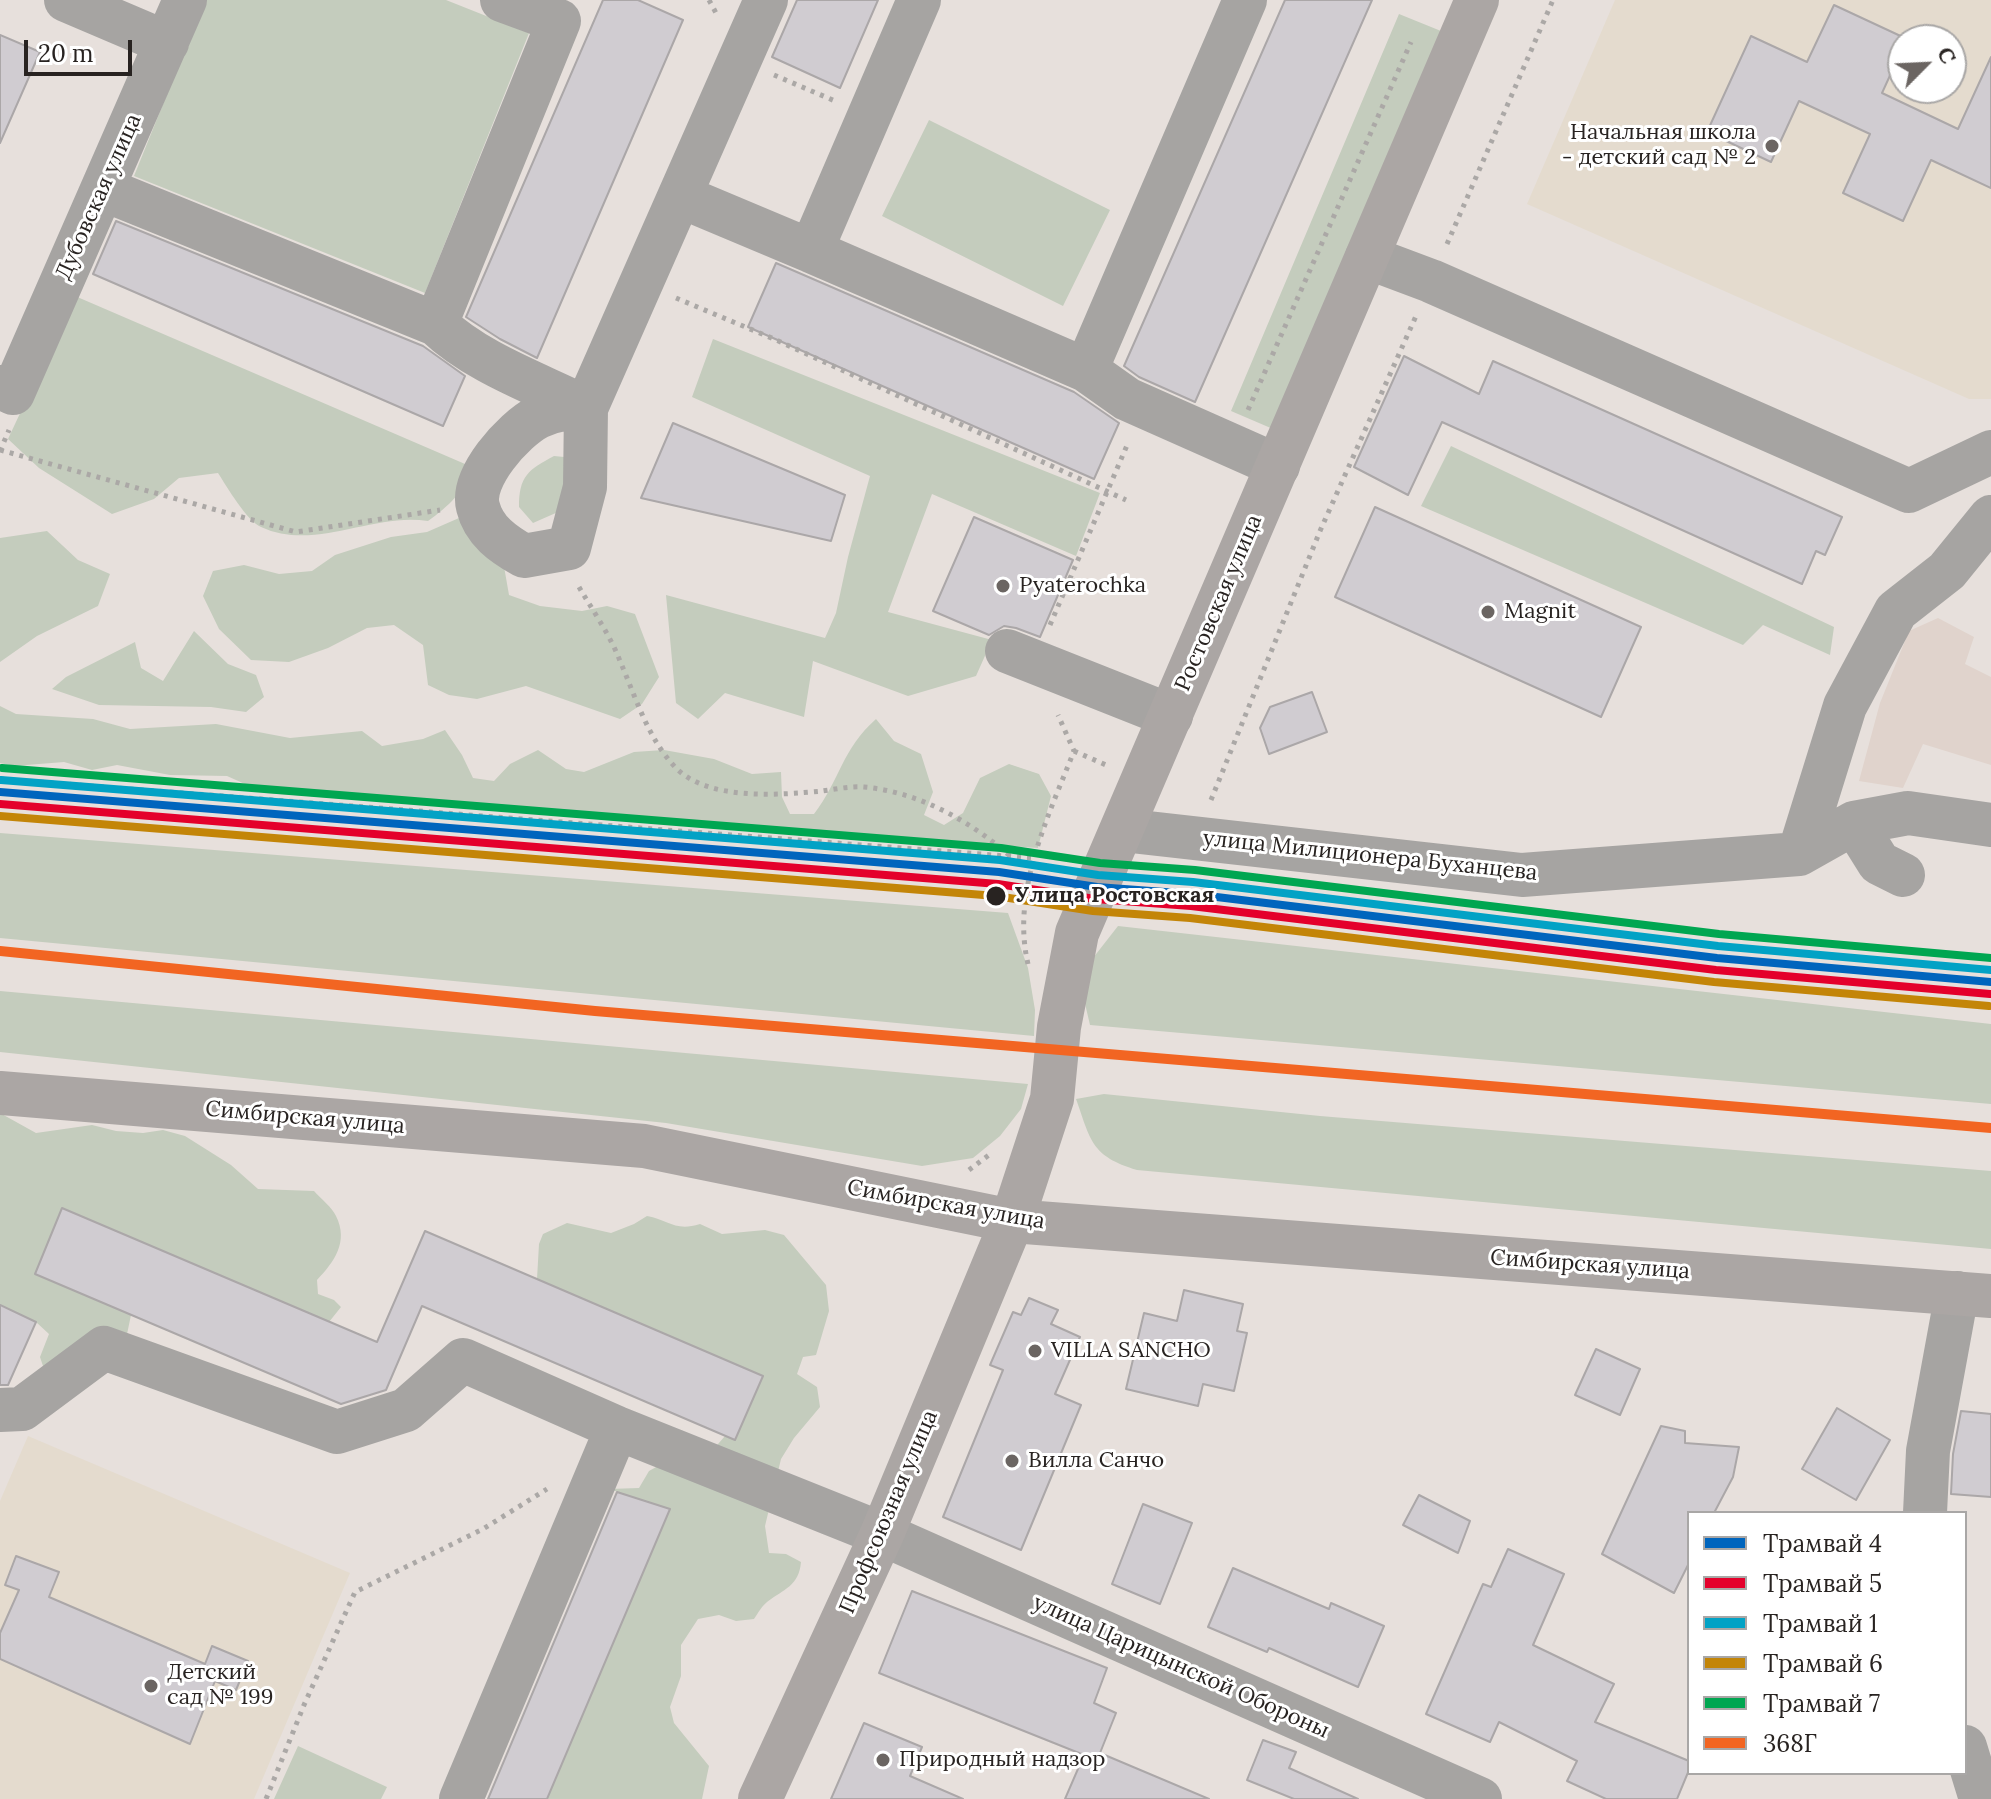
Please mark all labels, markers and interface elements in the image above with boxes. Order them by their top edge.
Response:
scale bar [28,24,136,74]
north arrow [1887,24,1967,104]
text: 20 m [38,38,94,69]
text: С [1931,42,1963,68]
street label: Дубовская улица [51,110,147,284]
place label: Начальная школа - детский сад № 2 [1562,120,1756,172]
marker: Начальная школа - детский сад № 2 [1763,137,1781,155]
street label: Ростовская улица [1170,511,1268,695]
place label: Pyaterochka [1019,573,1146,599]
marker: Pyaterochka [994,577,1012,595]
place label: Magnit [1504,599,1576,625]
marker: Magnit [1479,603,1497,621]
street label: улица Милиционера Буханцева [1201,825,1539,887]
place label: Улица Ростовская [1015,883,1215,909]
marker: Улица Ростовская [984,884,1008,908]
street label: Симбирская улица [204,1096,406,1140]
street label: Симбирская улица [845,1175,1047,1235]
street label: Симбирская улица [1489,1245,1691,1285]
place label: VILLA SANCHO [1051,1338,1211,1364]
marker: VILLA SANCHO [1026,1342,1044,1360]
street label: Профсоюзная улица [834,1406,944,1618]
place label: Вилла Санчо [1028,1448,1164,1474]
marker: Вилла Санчо [1003,1452,1021,1470]
legend [1687,1511,1967,1775]
text: Трамвай 4 [1763,1528,1882,1559]
text: Трамвай 5 [1763,1568,1882,1599]
street label: улица Царицынской Обороны [1029,1590,1333,1744]
text: Трамвай 1 [1763,1608,1878,1639]
text: Трамвай 6 [1763,1648,1883,1679]
place label: Детский сад № 199 [167,1660,274,1712]
marker: Детский сад № 199 [142,1677,160,1695]
text: Трамвай 7 [1763,1688,1880,1719]
text: 368Г [1763,1728,1817,1759]
place label: Природный надзор [899,1747,1105,1773]
marker: Природный надзор [874,1751,892,1769]

